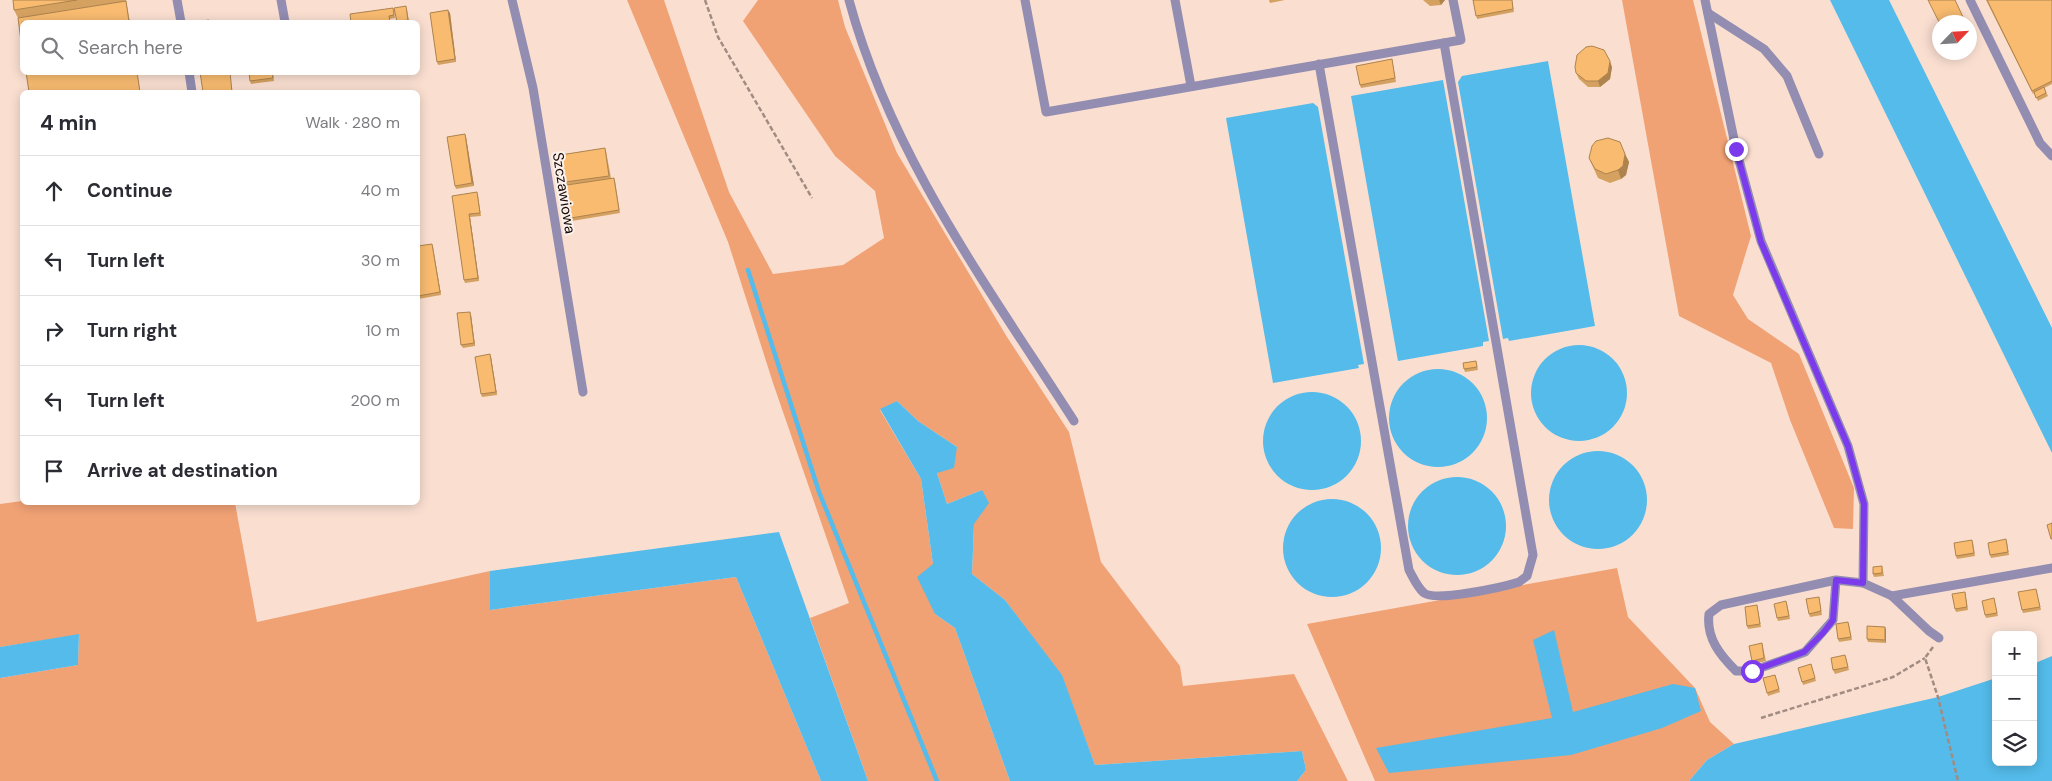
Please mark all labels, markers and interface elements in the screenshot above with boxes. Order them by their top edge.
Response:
north arrow [1932,15,1977,60]
search box [20,20,420,75]
icon: search [38,34,66,62]
text: Search here [78,35,183,60]
text: 4 min [40,109,97,137]
text: Walk · 280 m [305,112,400,133]
route end [1725,138,1748,161]
street label: Szczawiowa [548,151,580,235]
icon: ahead [40,177,68,205]
text: Continue [87,178,173,203]
text: 40 m [361,180,400,201]
icon: left [40,247,68,275]
text: Turn left [87,248,165,273]
text: 30 m [361,250,400,271]
icon: right [40,317,68,345]
text: Turn right [87,318,177,343]
text: 10 m [366,320,400,341]
icon: left [40,387,68,415]
text: Turn left [87,388,165,413]
text: 200 m [351,390,400,411]
icon: arrive [40,457,68,485]
text: Arrive at destination [87,458,278,483]
map controls [1992,631,2037,766]
button: + [1992,631,2037,676]
route start [1741,660,1764,683]
button: − [1992,676,2037,721]
button: layers [1992,721,2037,766]

